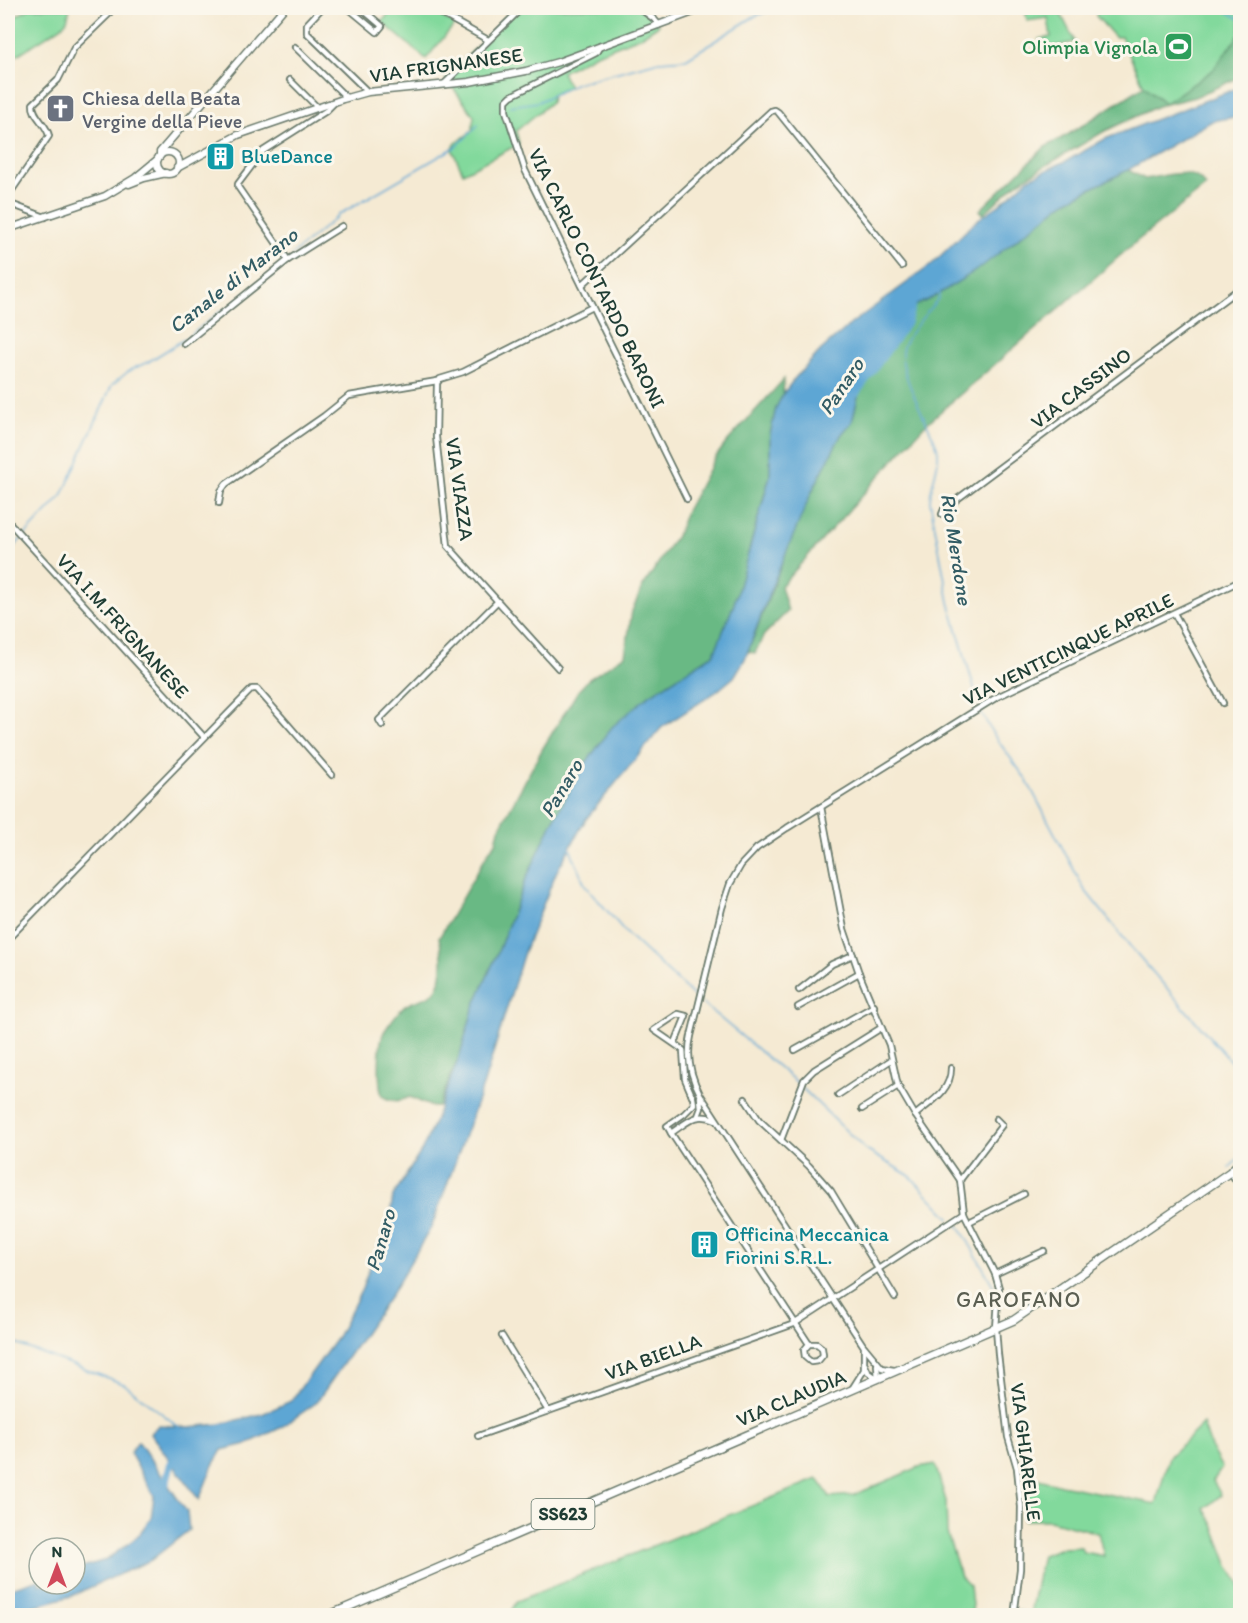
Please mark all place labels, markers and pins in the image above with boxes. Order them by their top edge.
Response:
sports icon: Olimpia Vignola [1163,31,1195,63]
place label: Olimpia Vignola [1022,35,1159,59]
place label: Chiesa della Beata Vergine della Pieve [82,86,242,133]
church icon: Chiesa della Beata Vergine della Pieve [45,93,77,125]
building icon: BlueDance [204,140,236,172]
place label: BlueDance [241,144,333,168]
place label: Officina Meccanica Fiorini S.R.L. [725,1222,889,1269]
building icon: Officina Meccanica Fiorini S.R.L. [688,1229,720,1261]

